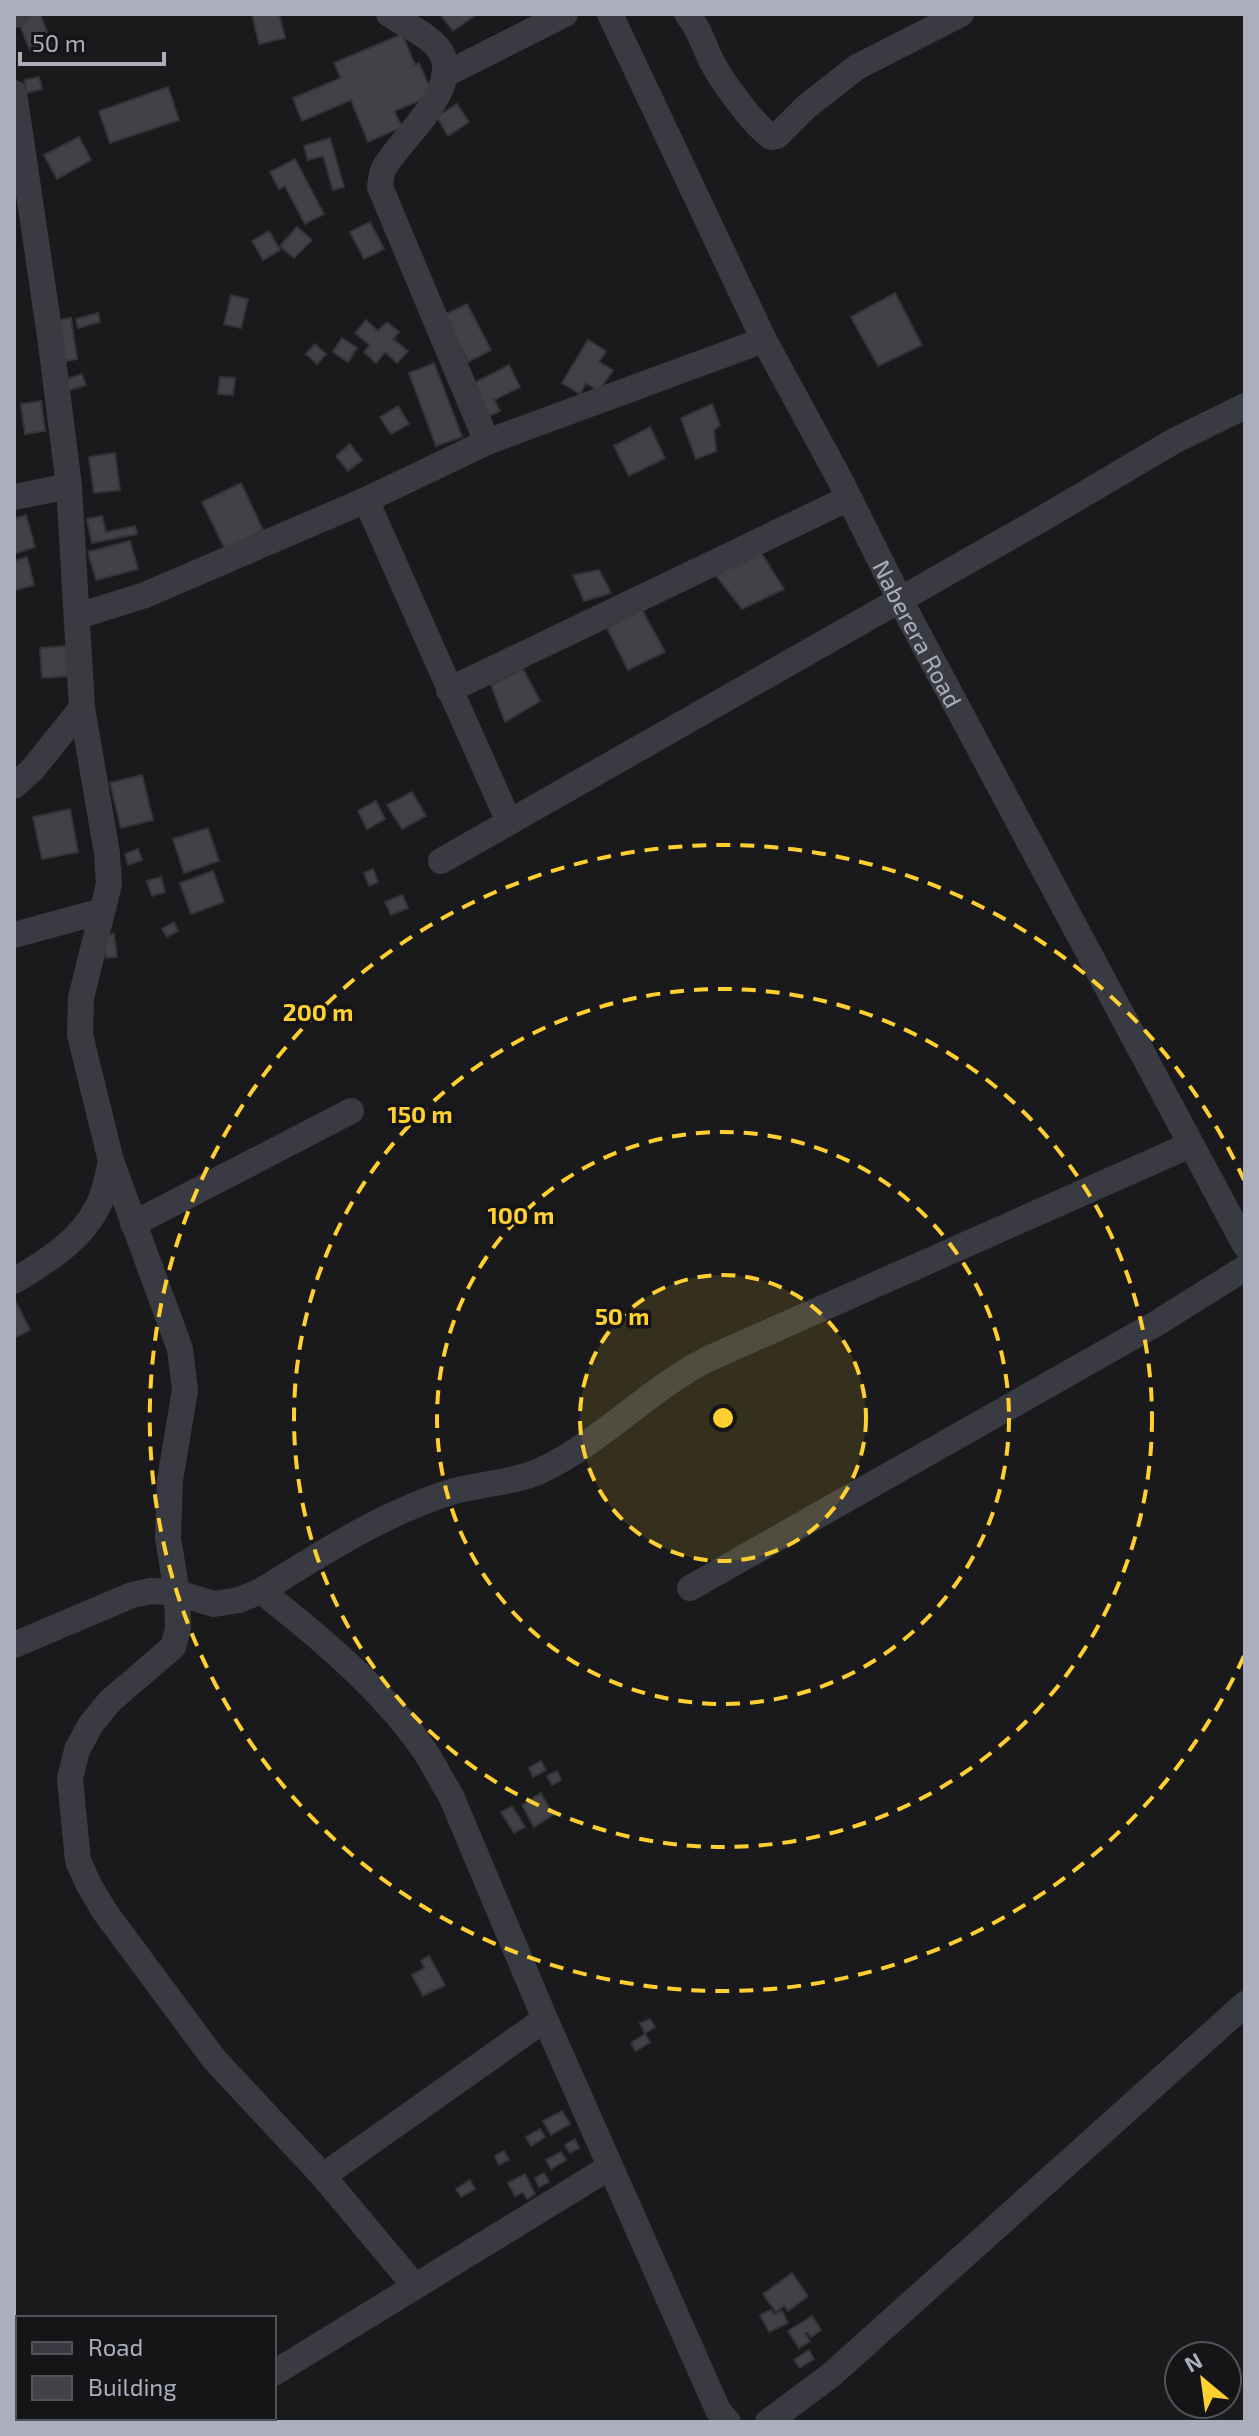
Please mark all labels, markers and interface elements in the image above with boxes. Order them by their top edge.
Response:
scale bar [20,16,164,66]
text: 50 m [32,28,86,57]
street label: Naberera Road [868,555,969,712]
text: 200 m [283,997,353,1026]
text: 150 m [387,1099,453,1128]
text: 100 m [488,1200,554,1229]
text: 50 m [595,1301,649,1330]
centre of rings [709,1404,737,1432]
legend [16,2316,276,2420]
text: Road [88,2332,143,2361]
north arrow [1163,2340,1243,2420]
text: N [1180,2346,1206,2377]
text: Building [88,2372,177,2401]

